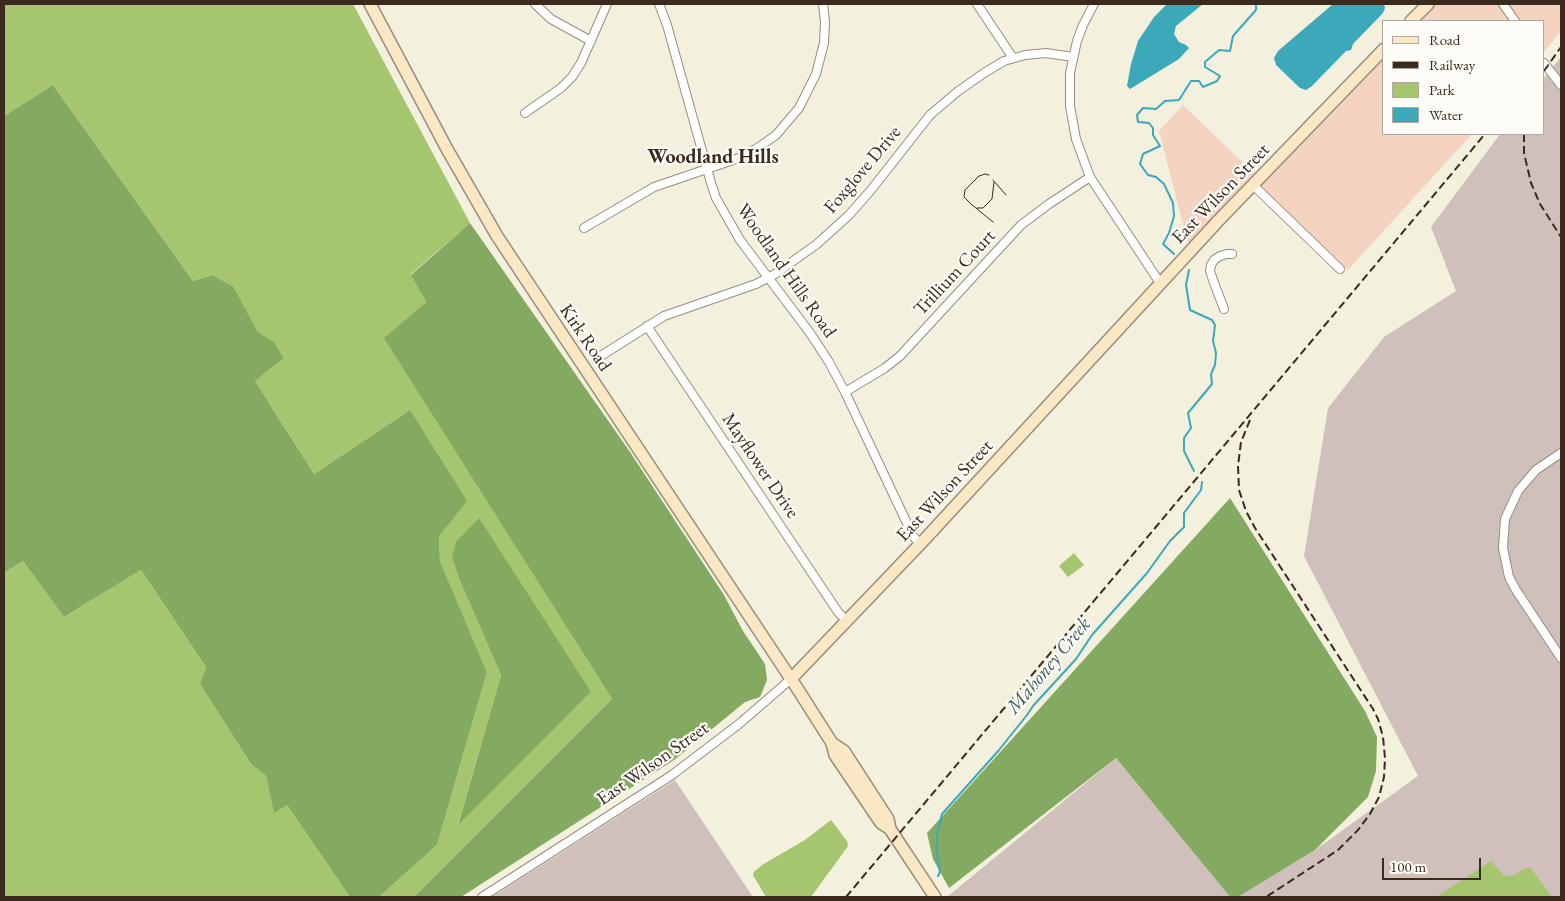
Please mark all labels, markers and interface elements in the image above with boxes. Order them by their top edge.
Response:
legend [1382,20,1545,135]
text: Road [1429,30,1460,49]
text: Railway [1429,55,1475,74]
text: Park [1429,80,1455,99]
text: Water [1429,105,1463,124]
street label: Foxglove Drive [820,121,906,219]
street label: East Wilson Street [1167,139,1275,249]
district label: Woodland Hills [647,146,779,170]
street label: Woodland Hills Road [731,200,841,342]
street label: Trillium Court [909,225,1001,321]
street label: Kirk Road [554,300,616,376]
street label: Mayflower Drive [716,409,804,523]
street label: East Wilson Street [892,435,998,547]
water label: Mahoney Creek [1002,613,1096,719]
street label: East Wilson Street [593,717,713,811]
scale bar [1385,848,1484,880]
text: 100 m [1390,857,1426,876]

